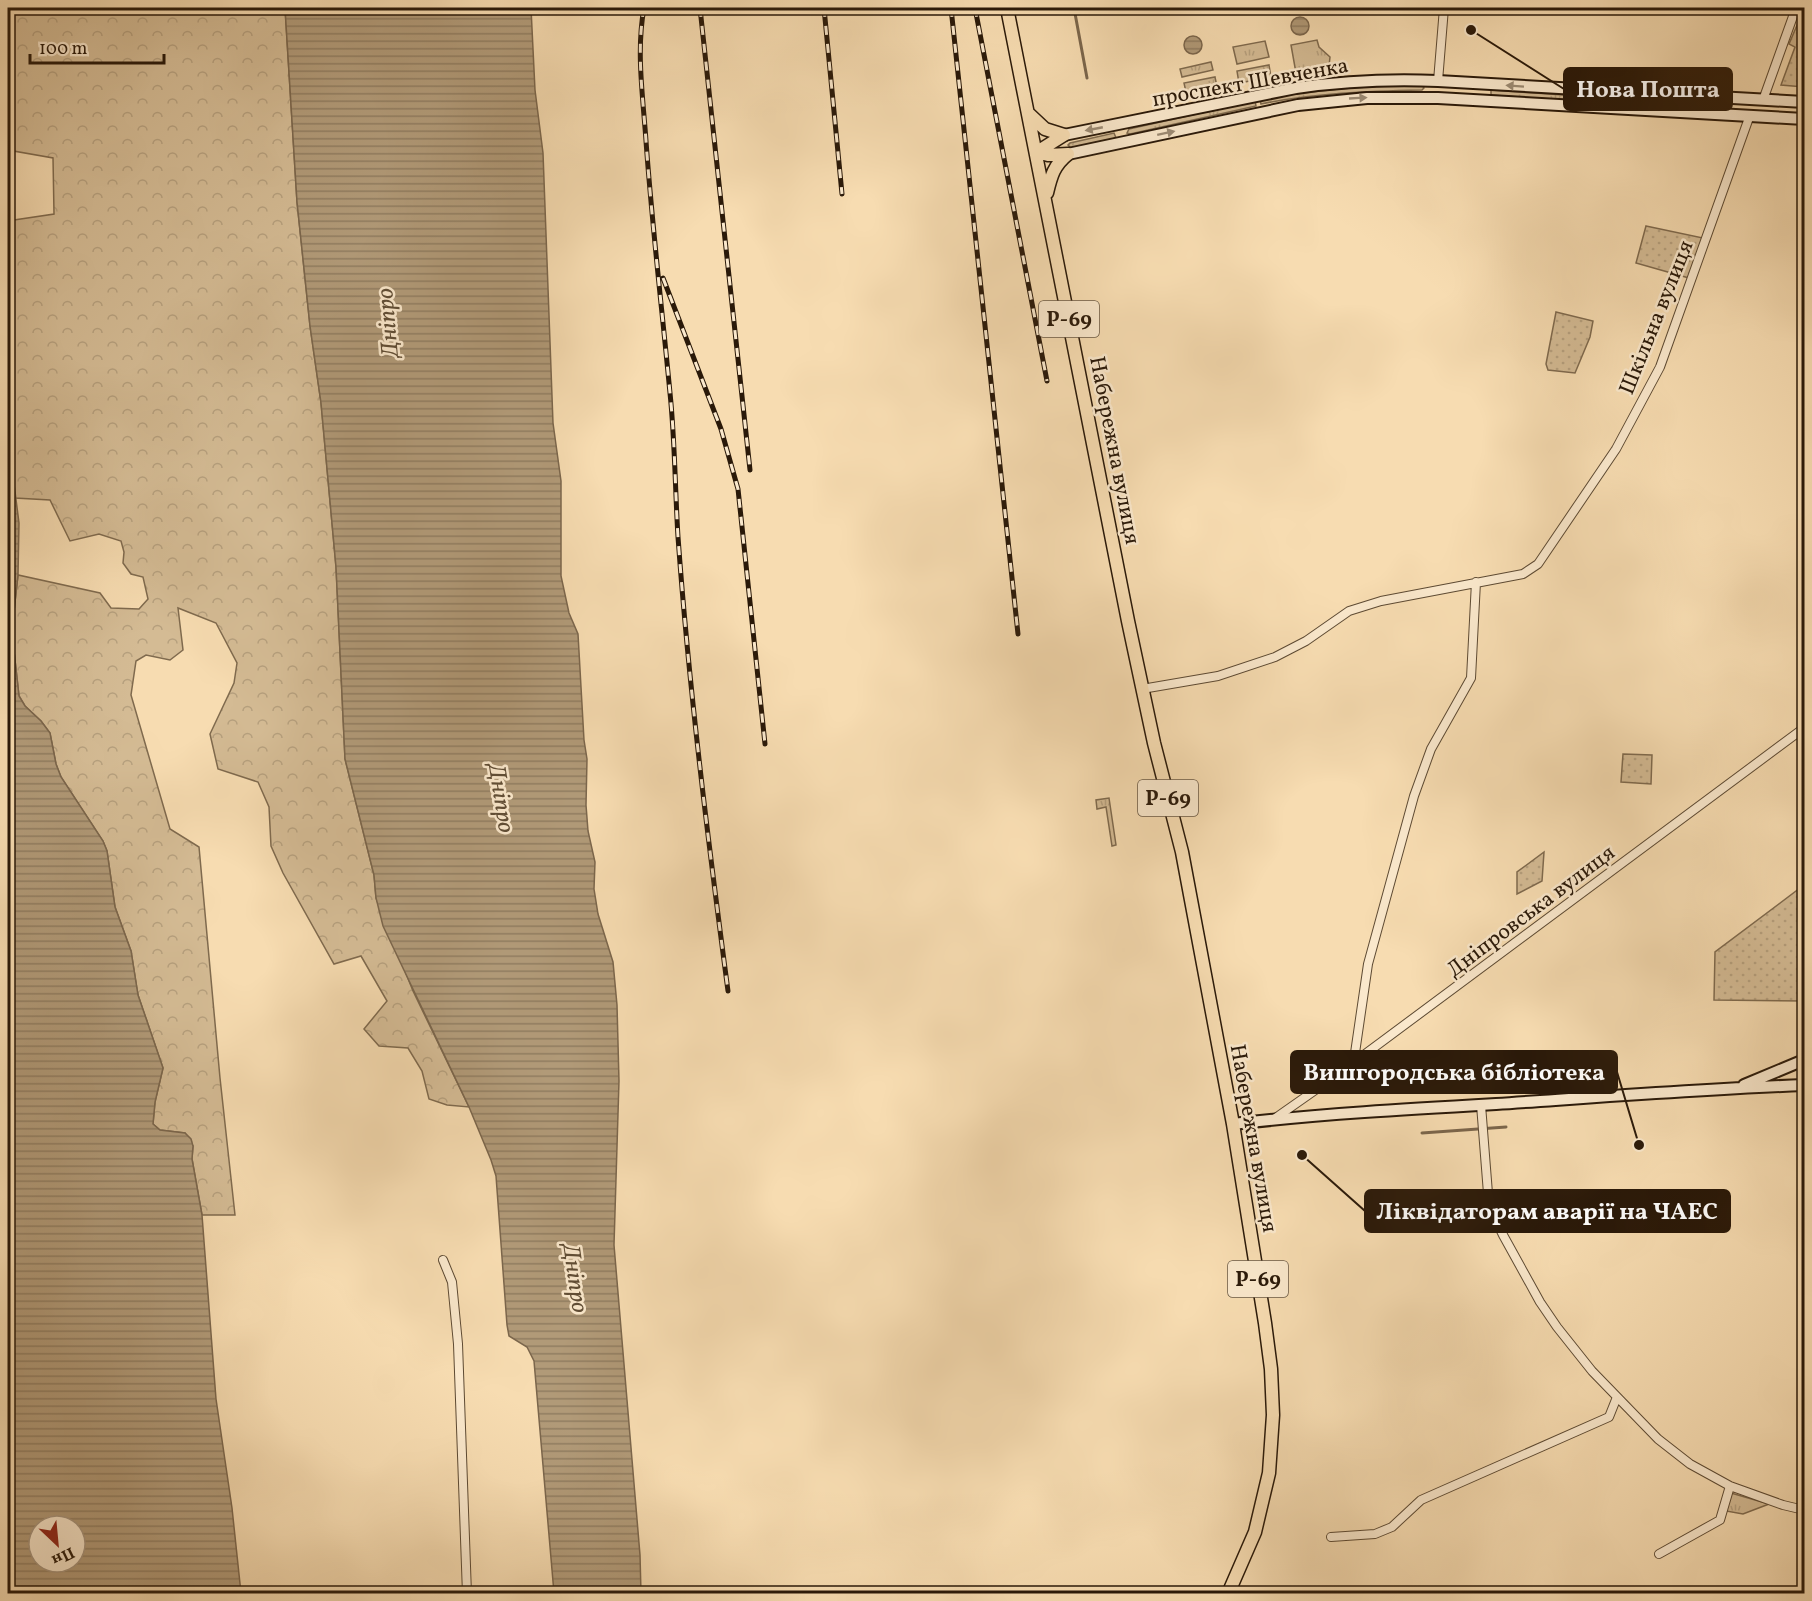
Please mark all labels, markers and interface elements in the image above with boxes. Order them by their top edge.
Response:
scale bar [30,27,164,65]
text: 100 m [39,37,88,62]
street label: проспект Шевченка [1150,51,1351,116]
callout: Нова Пошта [1564,68,1732,110]
text: Нова Пошта [1576,74,1720,108]
one-way arrow [1506,81,1525,91]
one-way arrow [1348,94,1367,103]
one-way arrow [1085,125,1104,134]
one-way arrow [1157,128,1176,137]
street label: Шкільна вулиця [1612,236,1702,400]
water label: Дніпро [369,287,409,361]
road number: Р-69 [1039,301,1099,337]
street label: Набережна вулиця [1080,354,1147,547]
water label: Дніпро [477,759,522,835]
road number: Р-69 [1138,780,1198,816]
street label: Дніпровська вулиця [1441,838,1622,986]
street label: Набережна вулиця [1221,1042,1284,1235]
callout: Вишгородська бібліотека [1291,1051,1617,1093]
text: Вишгородська бібліотека [1303,1057,1605,1091]
callout: Ліквідаторам аварії на ЧАЕС [1365,1190,1730,1232]
text: Ліквідаторам аварії на ЧАЕС [1376,1196,1718,1230]
water label: Дніпро [552,1239,596,1315]
road number: Р-69 [1228,1261,1288,1297]
north arrow [27,1514,87,1574]
text: Пн [48,1541,78,1571]

